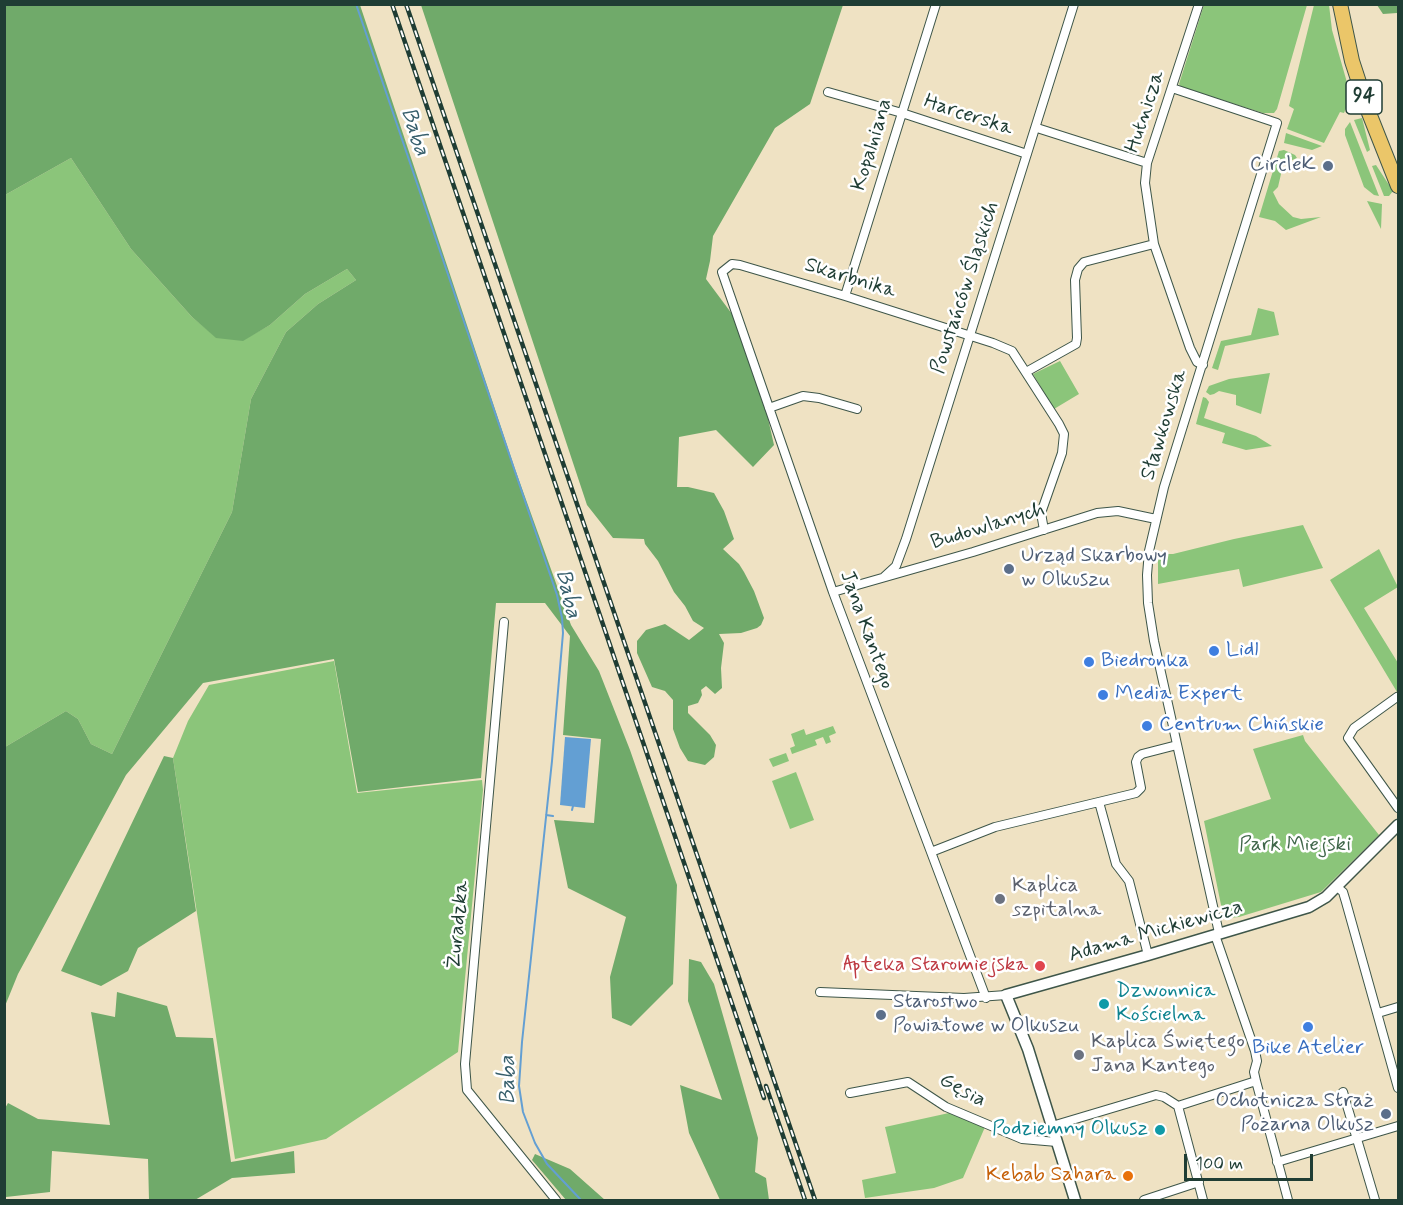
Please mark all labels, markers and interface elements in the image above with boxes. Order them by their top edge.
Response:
street label: Hutnicza [1121,68,1171,156]
road number: 94 [1346,80,1382,114]
street label: Harcerska [920,90,1016,142]
street label: Kopalniana [847,96,899,194]
water label: Baba [394,105,434,159]
place label: CircleK [1250,153,1316,179]
marker: CircleK [1321,159,1335,173]
street label: Powstańców Śląskich [926,199,1006,377]
street label: Skarbnika [801,253,899,305]
street label: Sławkowska [1136,367,1194,483]
street label: Budowlanych [928,498,1048,556]
place label: Urząd Skarbowy w Olkuszu [1021,544,1167,594]
marker: Urząd Skarbowy w Olkuszu [1002,562,1016,576]
water label: Baba [548,567,586,621]
street label: Jana Kantego [833,567,899,693]
place label: Lidl [1226,638,1258,664]
marker: Lidl [1207,644,1221,658]
place label: Biedronka [1101,649,1189,675]
marker: Biedronka [1082,655,1096,669]
place label: Media Expert [1115,682,1243,708]
marker: Media Expert [1096,688,1110,702]
place label: Centrum Chińskie [1159,713,1324,739]
marker: Centrum Chińskie [1140,719,1154,733]
park label: Park Miejski [1239,833,1351,859]
place label: Kaplica szpitalna [1012,874,1101,924]
street label: Żuradzka [443,880,475,970]
marker: Kaplica szpitalna [993,892,1007,906]
street label: Adama Mickiewicza [1066,895,1246,969]
place label: Apteka Staromiejska [843,953,1028,979]
marker: Apteka Staromiejska [1033,959,1047,973]
place label: Dzwonnica Kościelna [1116,979,1216,1029]
place label: Starostwo Powiatowe w Olkuszu [893,990,1080,1040]
marker: Dzwonnica Kościelna [1097,997,1111,1011]
marker: Starostwo Powiatowe w Olkuszu [874,1008,888,1022]
marker: Bike Atelier [1301,1020,1315,1034]
place label: Kaplica Świętego Jana Kantego [1091,1030,1245,1080]
place label: Bike Atelier [1252,1036,1364,1062]
marker: Kaplica Świętego Jana Kantego [1072,1048,1086,1062]
water label: Baba [495,1055,523,1105]
street label: Gęsia [934,1068,990,1114]
place label: Ochotnicza Straż Pożarna Olkusz [1215,1089,1374,1139]
marker: Ochotnicza Straż Pożarna Olkusz [1379,1107,1393,1121]
place label: Podziemny Olkusz [992,1117,1148,1143]
marker: Podziemny Olkusz [1153,1123,1167,1137]
scale bar [1187,1142,1316,1180]
text: 100 m [1195,1152,1243,1176]
place label: Kebab Sahara [986,1163,1116,1189]
marker: Kebab Sahara [1121,1169,1135,1183]

